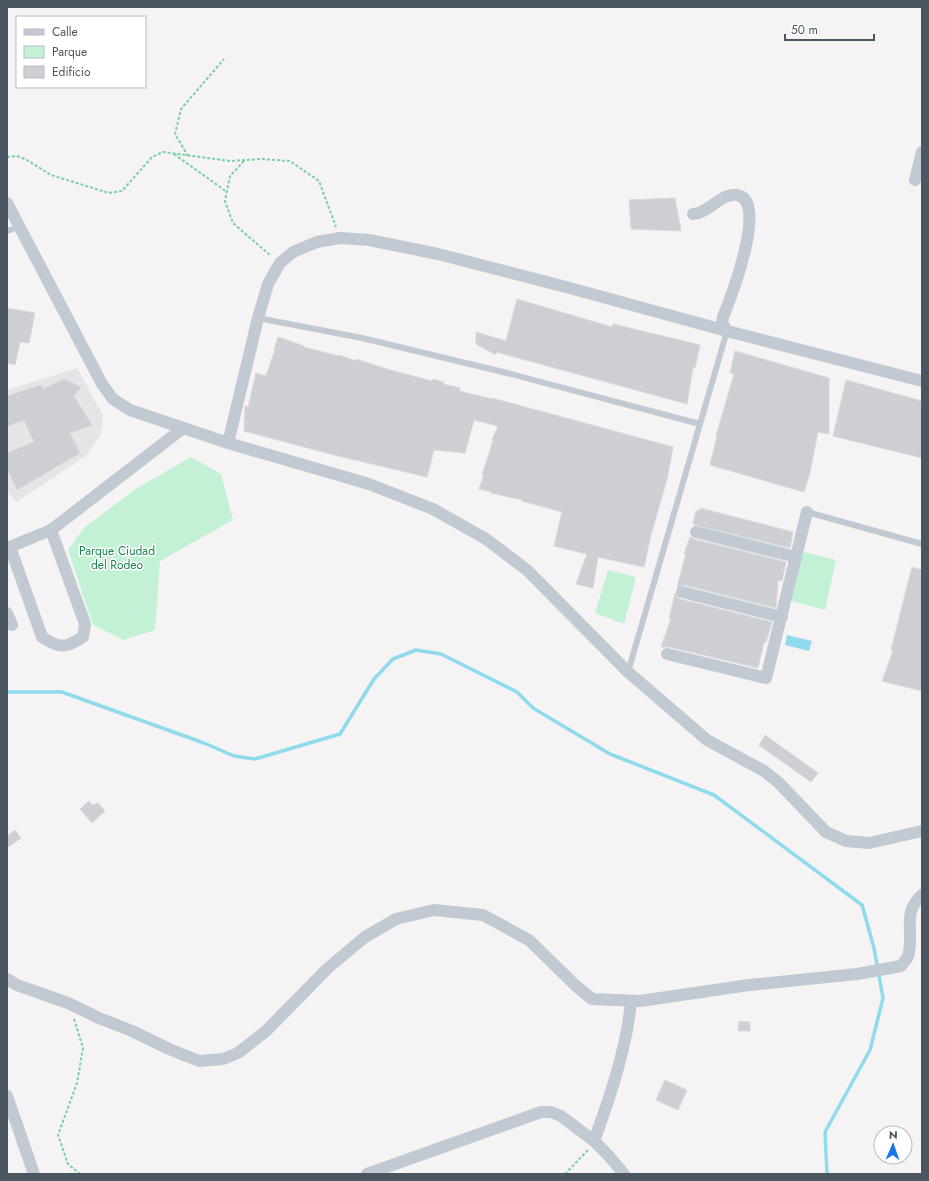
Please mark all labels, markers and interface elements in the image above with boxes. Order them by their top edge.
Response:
legend [16,16,146,88]
scale bar [785,16,874,42]
text: 50 m [791,21,818,39]
text: Calle [52,23,78,41]
text: Parque [52,43,87,61]
text: Edificio [52,63,91,81]
park label: Parque Ciudad del Rodeo [79,542,155,574]
north arrow [873,1125,913,1165]
text: N [889,1127,898,1143]

